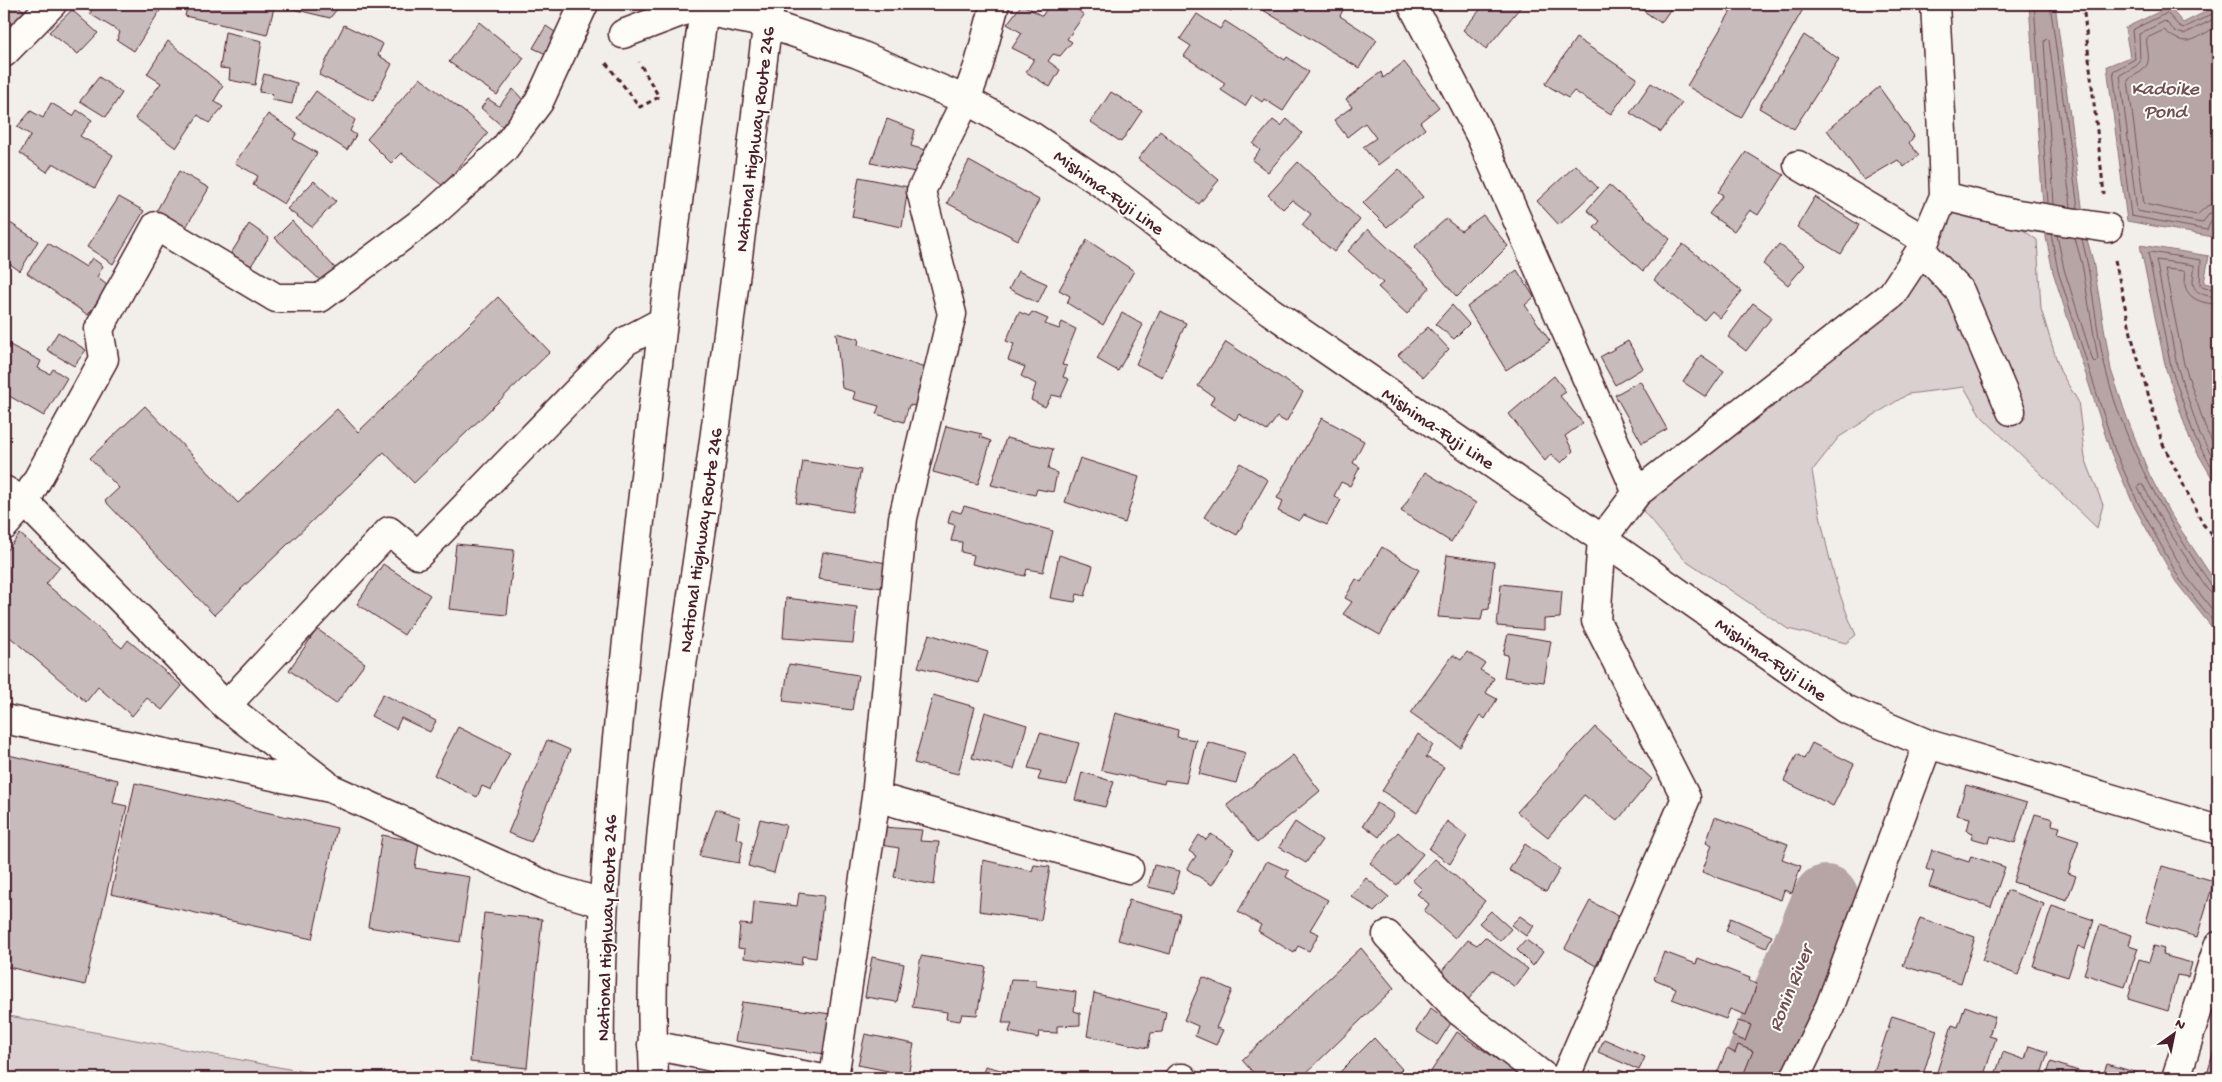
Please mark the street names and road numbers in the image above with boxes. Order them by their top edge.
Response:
street label: National Highway Route 246 [731,25,782,253]
street label: Mishima-Fuji Line [1048,146,1168,242]
street label: Mishima-Fuji Line [1376,384,1498,476]
street label: National Highway Route 246 [675,426,730,654]
street label: Mishima-Fuji Line [1710,614,1831,708]
street label: National Highway Route 246 [593,814,624,1042]

